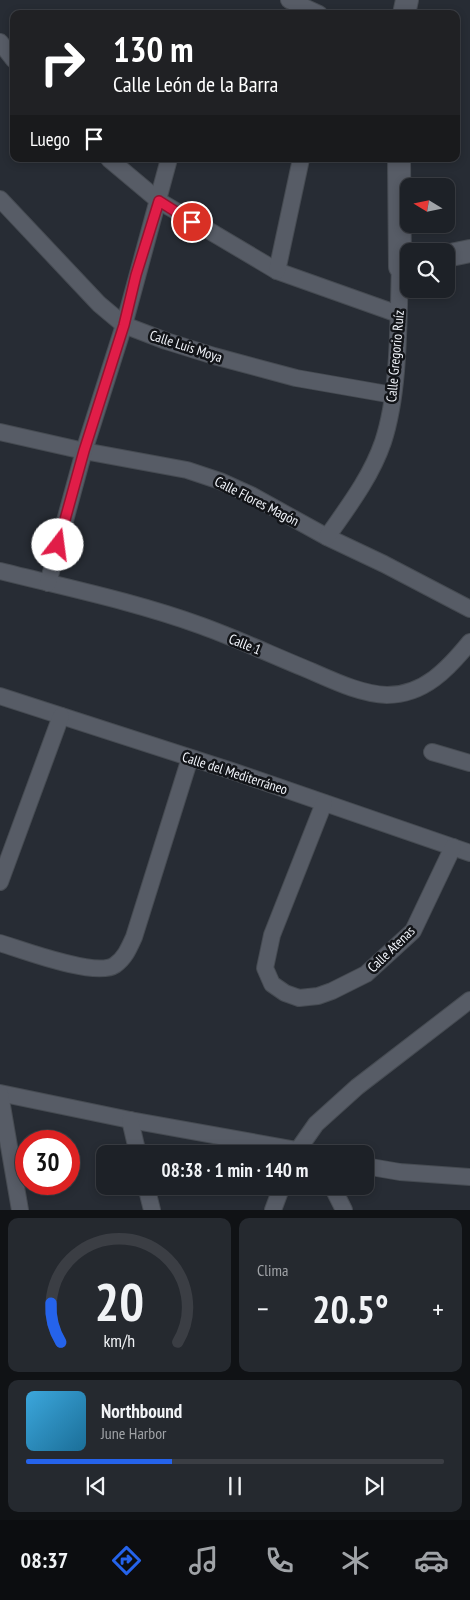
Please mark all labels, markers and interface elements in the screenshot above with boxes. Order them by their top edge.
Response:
text: 130 m [113,26,194,72]
icon: right [30,30,95,95]
text: Calle León de la Barra [113,70,278,98]
icon: arrive [80,125,108,153]
text: Luego [30,127,70,151]
north arrow [400,178,455,232]
map controls [400,178,455,298]
pin [171,201,213,243]
icon: arrive [178,208,206,236]
button: search [400,243,455,298]
street label: Calle Gregorio Ruíz [382,309,408,403]
street label: Calle Luis Moya [147,326,225,366]
street label: Calle Flores Magón [212,472,302,530]
position arrow [31,518,83,570]
street label: Calle 1 [226,629,264,659]
street label: Calle del Mediterráneo [180,748,290,798]
street label: Calle Atenas [363,922,419,976]
speed limit sign: 30 [15,1130,80,1195]
text: 08:38 · 1 min · 140 m [162,1158,308,1182]
text: Clima [257,1260,288,1280]
text: 20 [95,1268,144,1335]
text: 20.5° [312,1284,389,1333]
text: − [257,1290,269,1327]
text: + [432,1290,444,1327]
text: km/h [104,1329,135,1352]
text: Northbound [101,1399,182,1423]
text: June Harbor [101,1423,166,1443]
icon: previous [82,1472,110,1500]
icon: pause [221,1472,249,1500]
icon: next [360,1472,388,1500]
icon: directions [109,1543,144,1578]
icon: music [186,1543,221,1578]
icon: phone [262,1543,297,1578]
icon: climate [338,1543,373,1578]
icon: car [414,1543,449,1578]
text: 08:37 [21,1546,68,1574]

